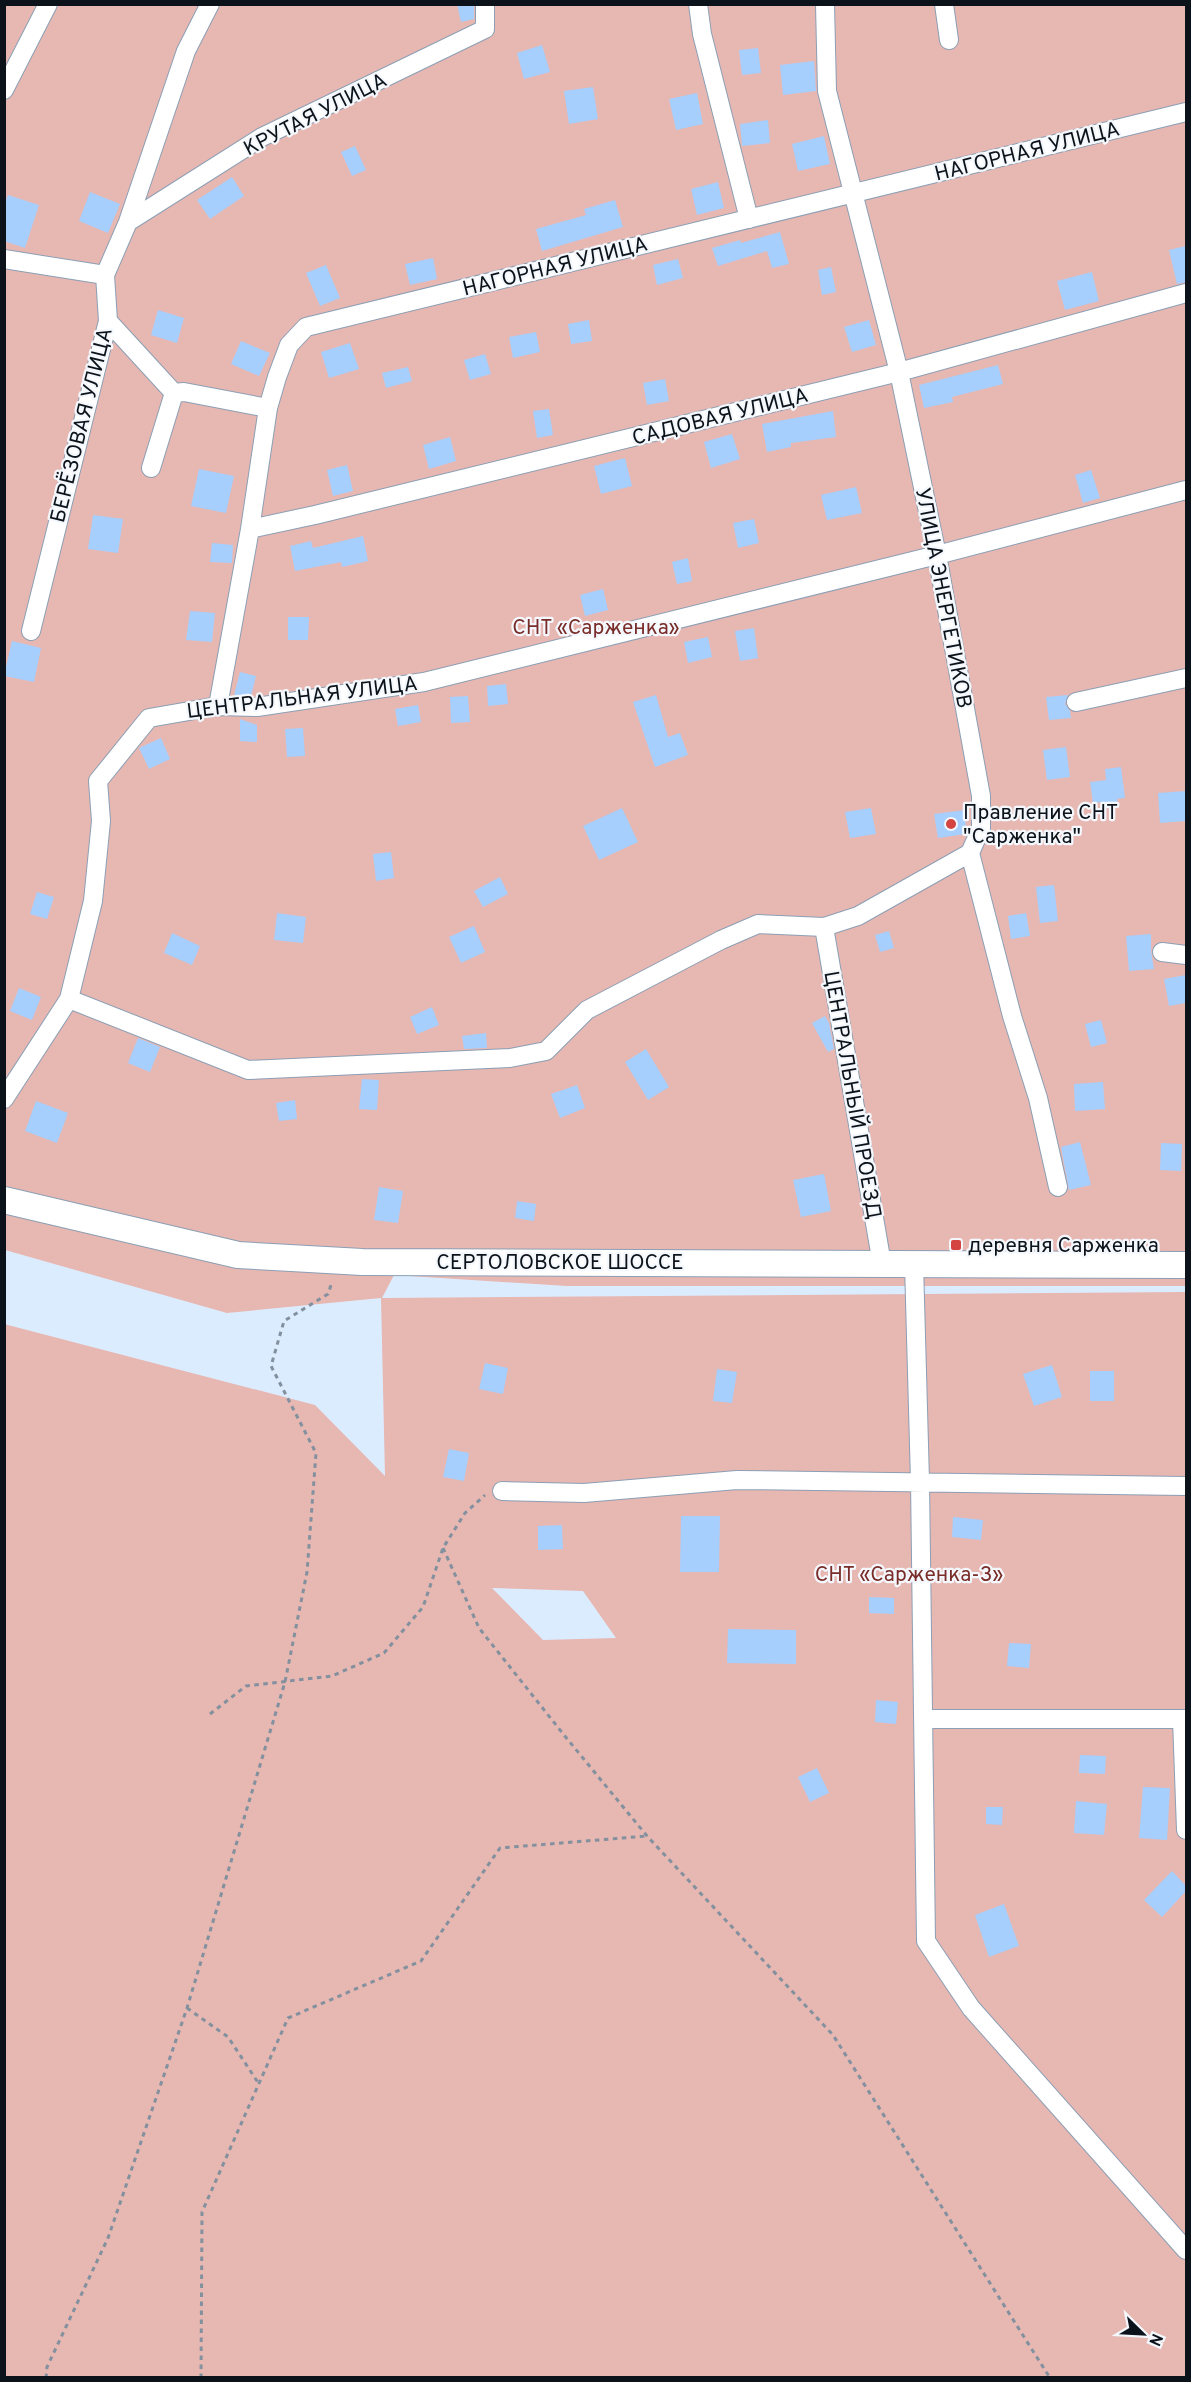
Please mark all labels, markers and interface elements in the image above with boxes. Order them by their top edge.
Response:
street label: КРУТАЯ УЛИЦА [239,68,392,163]
street label: НАГОРНАЯ УЛИЦА [932,116,1123,189]
street label: НАГОРНАЯ УЛИЦА [460,231,651,304]
street label: БЕРЁЗОВАЯ УЛИЦА [45,325,120,526]
street label: САДОВАЯ УЛИЦА [630,383,811,452]
street label: УЛИЦА ЭНЕРГЕТИКОВ [908,486,977,711]
park label: СНТ «Сарженка» [512,615,680,642]
street label: ЦЕНТРАЛЬНАЯ УЛИЦА [185,671,419,726]
place label: Правление СНТ "Сарженка" [963,800,1118,851]
marker: Правление СНТ "Сарженка" [944,817,958,831]
street label: ЦЕНТРАЛЬНЫЙ ПРОЕЗД [816,969,888,1222]
place label: деревня Сарженка [968,1233,1159,1260]
marker: деревня Сарженка [949,1238,963,1252]
street label: СЕРТОЛОВСКОЕ ШОССЕ [436,1250,684,1277]
park label: СНТ «Сарженка-3» [815,1562,1003,1589]
north arrow [1113,2304,1173,2364]
text: N [1143,2330,1166,2349]

